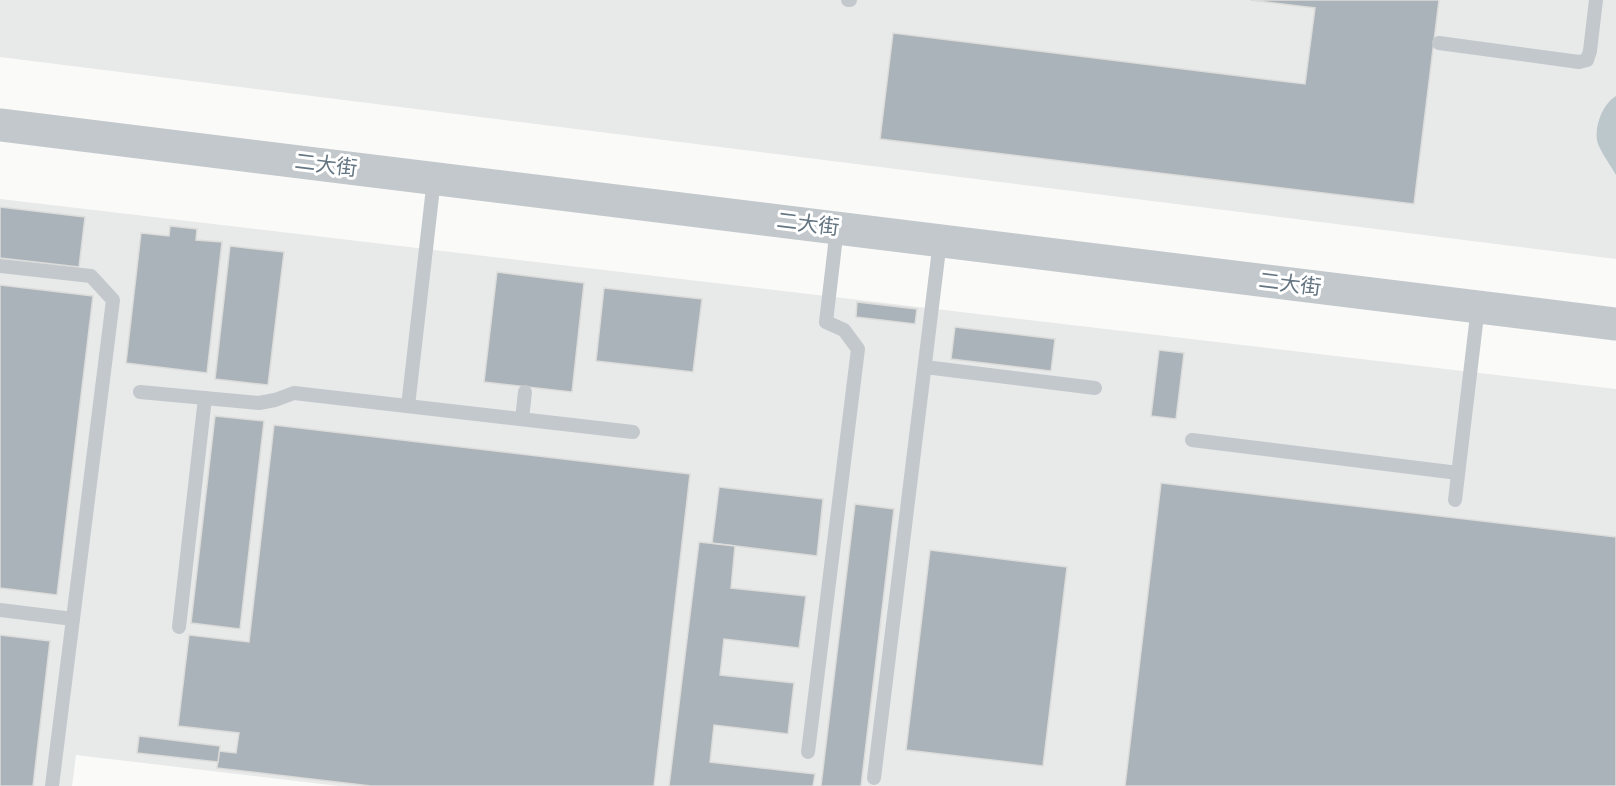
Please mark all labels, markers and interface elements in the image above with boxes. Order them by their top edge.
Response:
street label: 二大街 [293,148,359,181]
street label: 二大街 [775,207,841,240]
street label: 二大街 [1257,267,1323,300]

